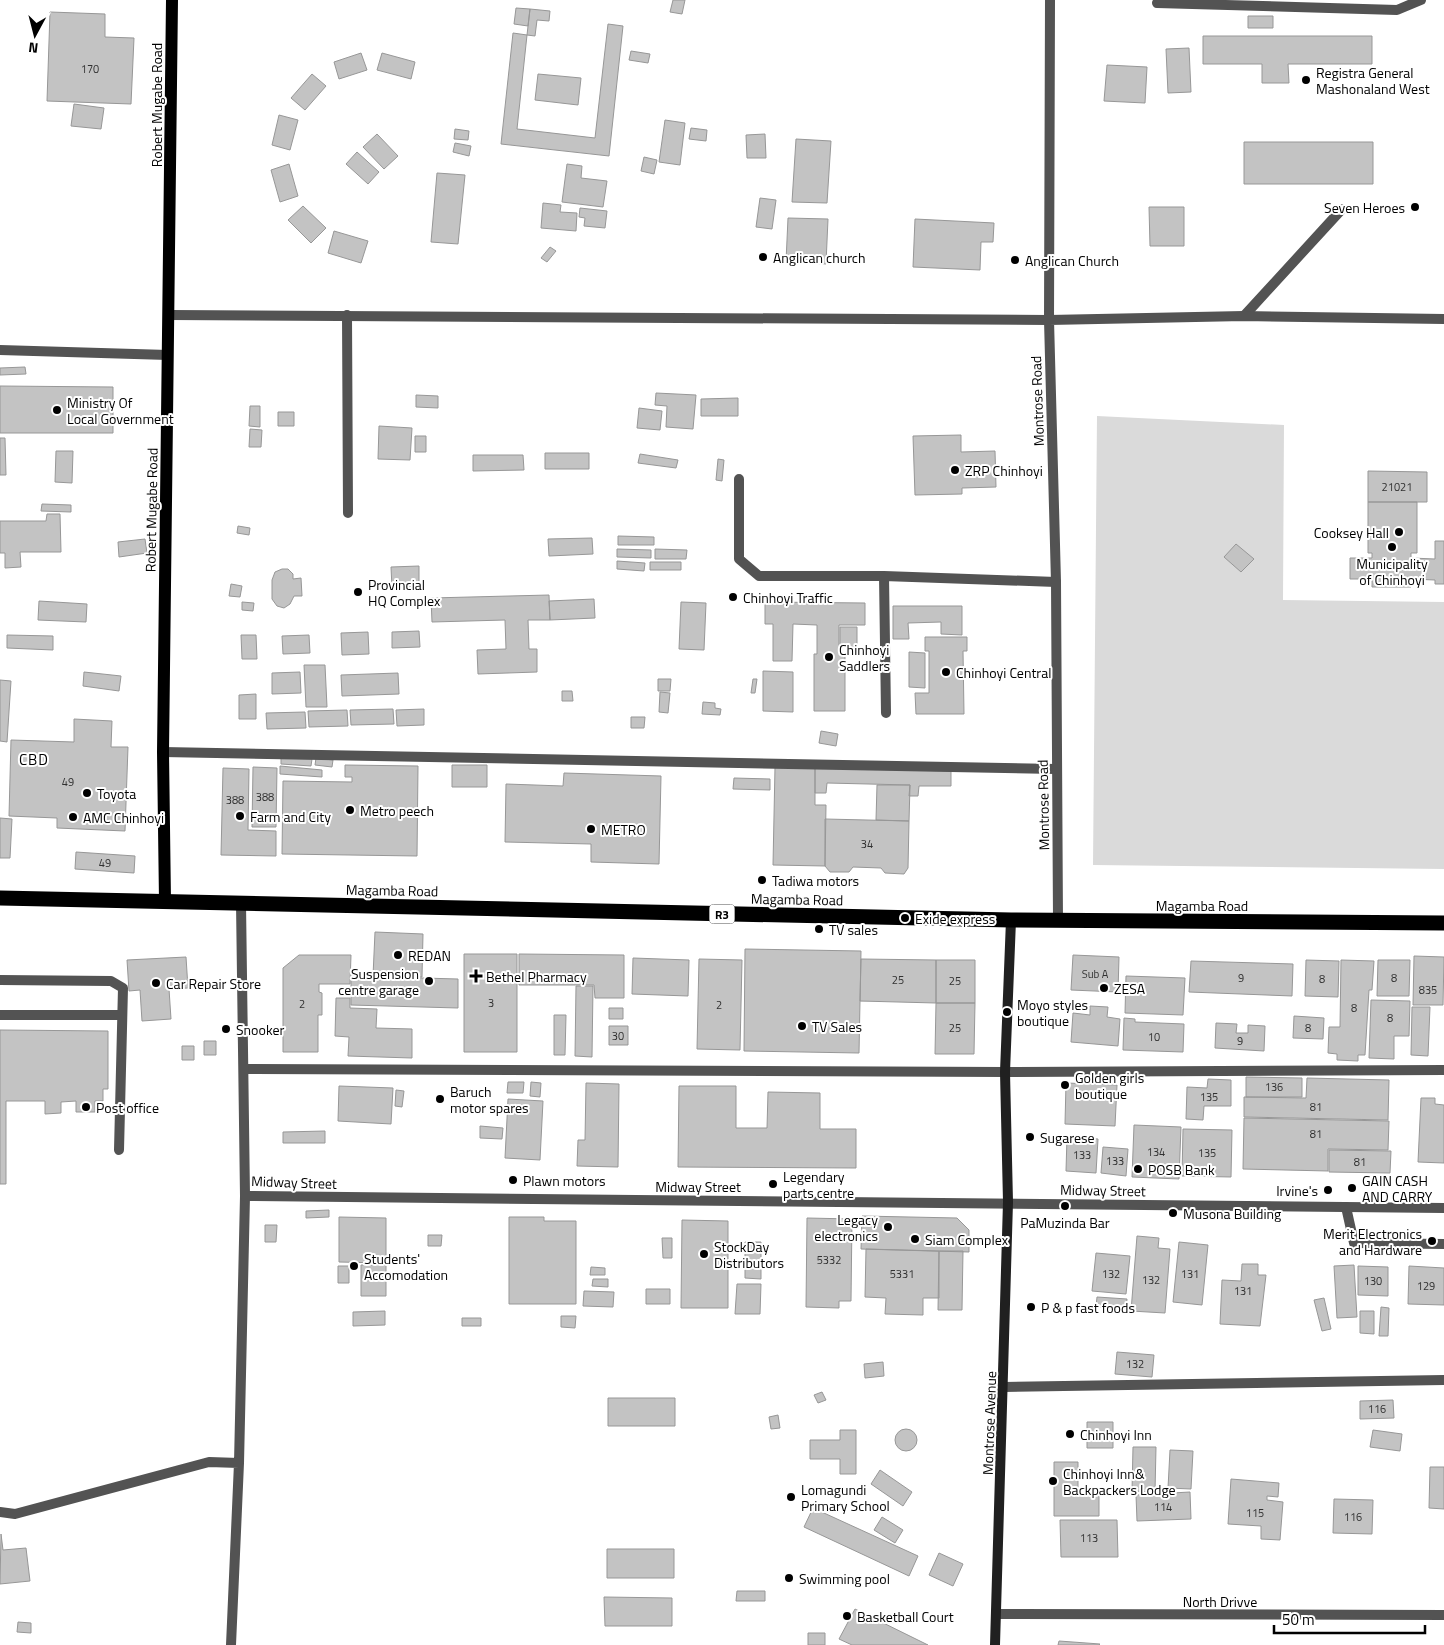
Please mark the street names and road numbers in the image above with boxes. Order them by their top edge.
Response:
street label: Robert Mugabe Road [146,43,167,167]
street label: Montrose Road [1025,355,1049,447]
street label: Robert Mugabe Road [139,448,163,572]
street label: Montrose Road [1032,760,1054,850]
street label: Magamba Road [346,879,438,901]
street label: Magamba Road [751,888,843,910]
street label: Magamba Road [1156,895,1248,916]
road number: R3 [710,904,734,924]
street label: Midway Street [251,1170,337,1194]
street label: Midway Street [655,1176,741,1197]
street label: Midway Street [1060,1179,1146,1201]
street label: Montrose Avenue [977,1371,1001,1475]
street label: North Drivve [1183,1591,1257,1612]

